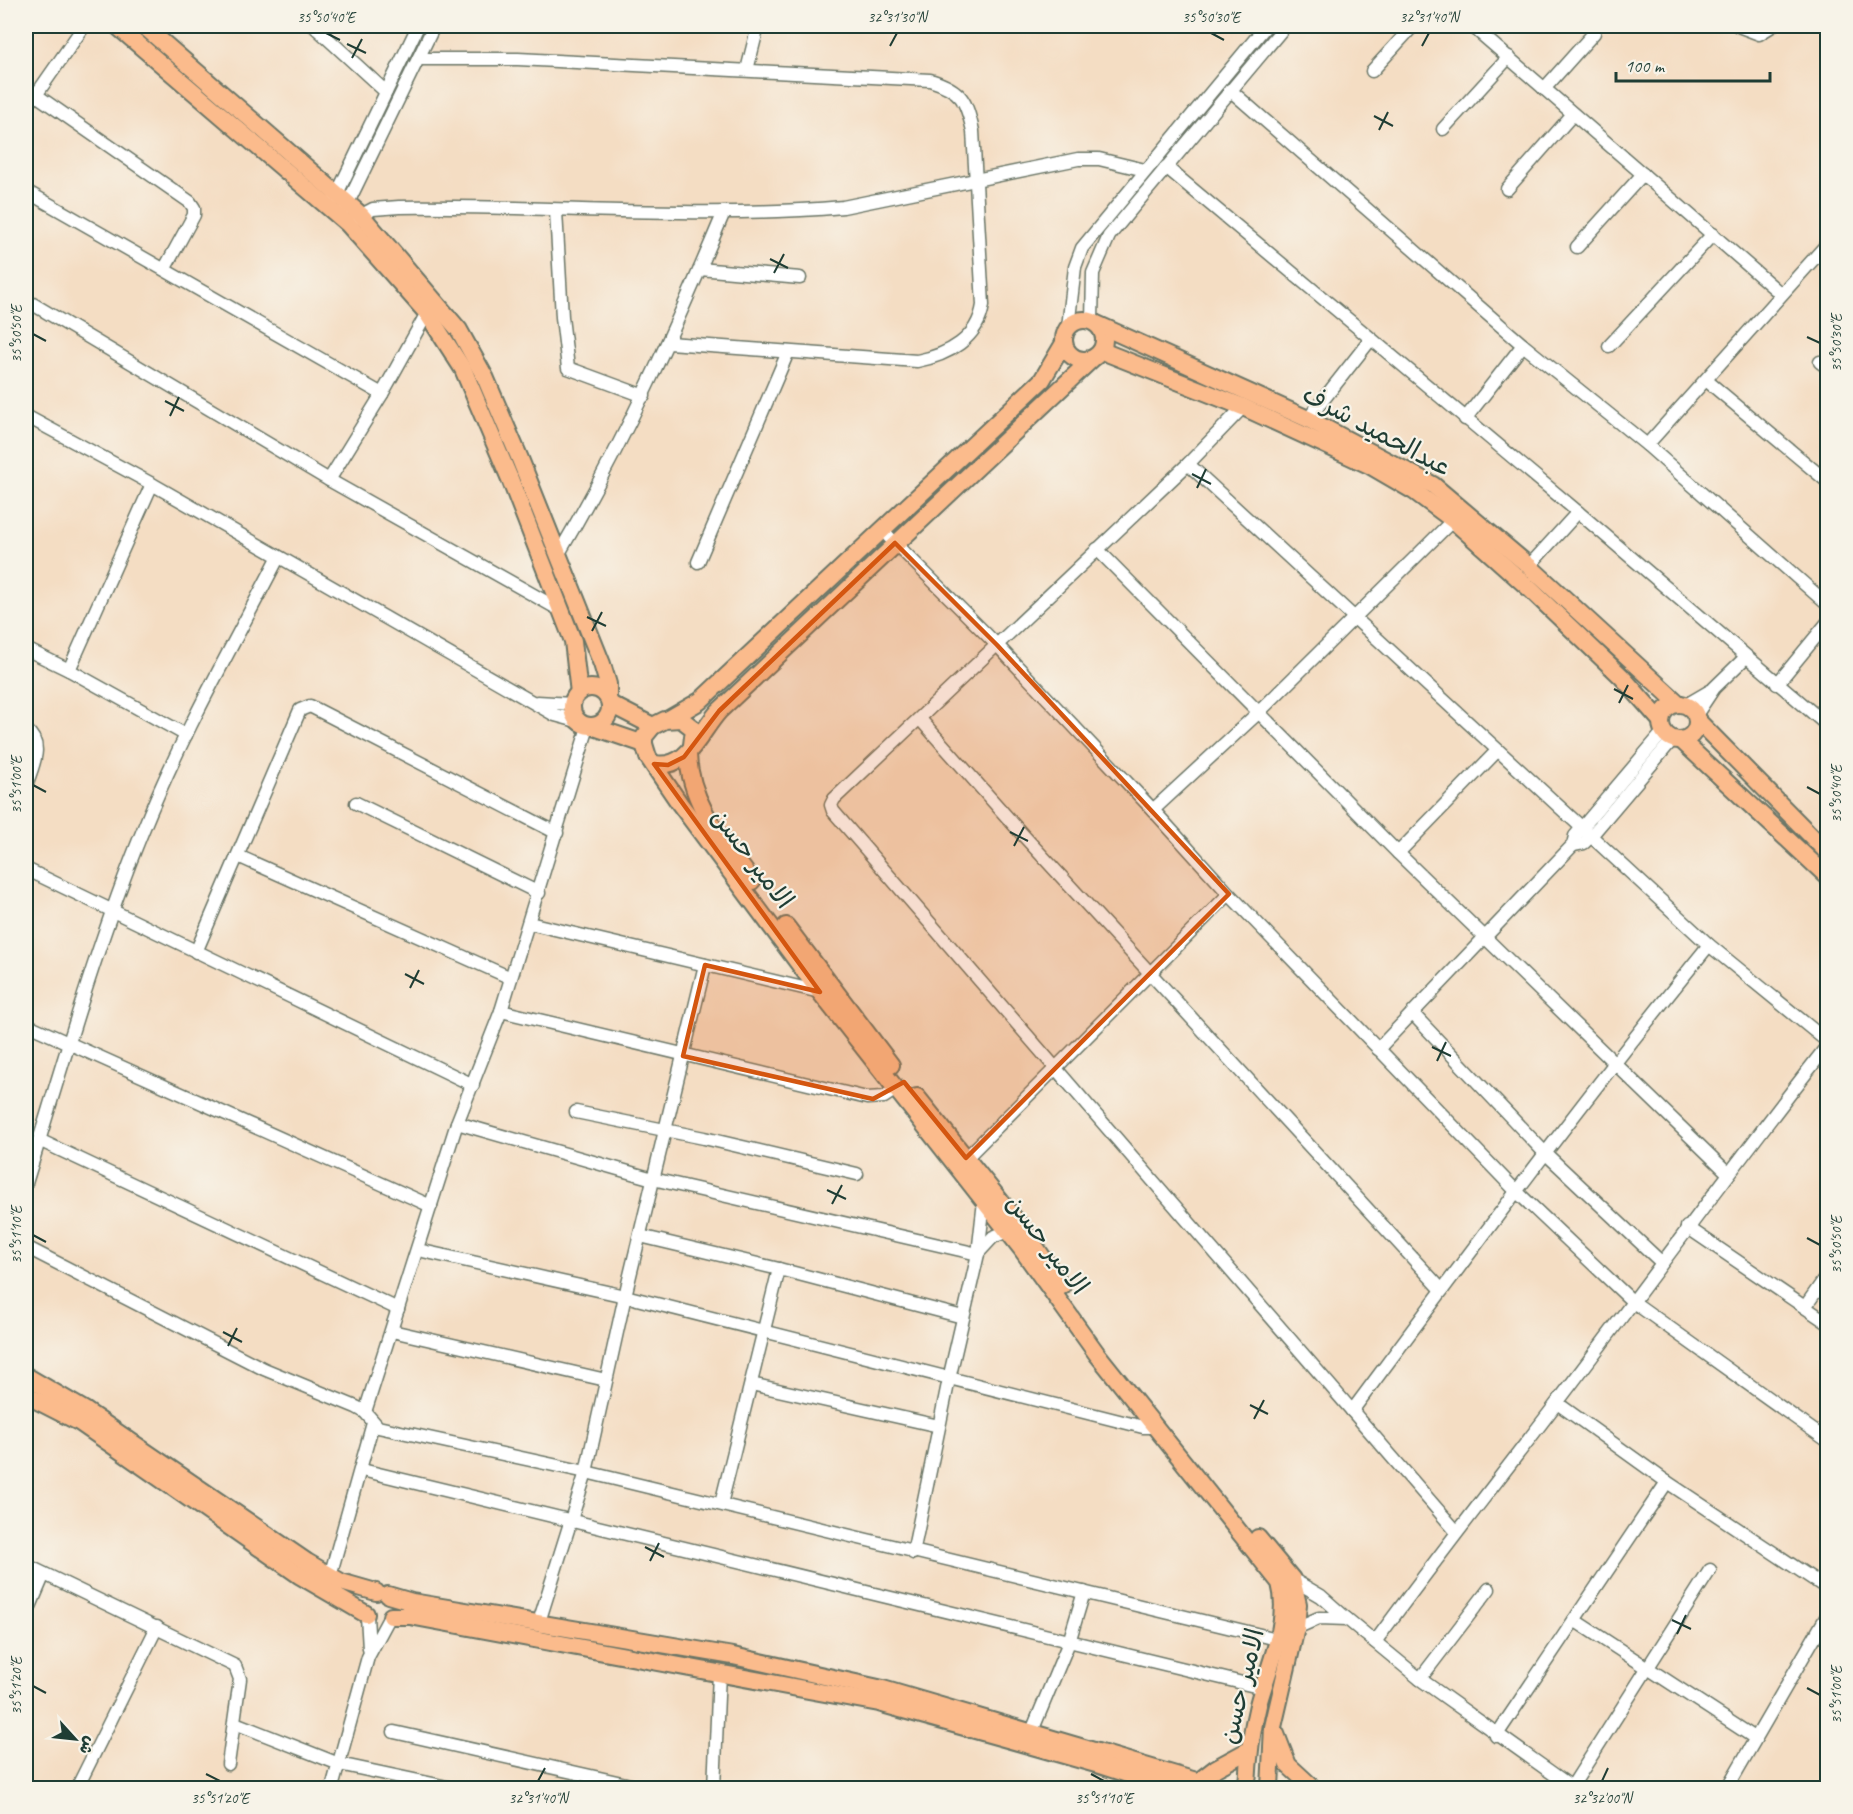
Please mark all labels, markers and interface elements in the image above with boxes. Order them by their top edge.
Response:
text: 35°50'40"E [297,8,357,27]
text: 32°31'30"N [867,8,930,27]
text: 35°50'30"E [1182,8,1242,27]
text: 32°31'40"N [1399,8,1462,27]
scale bar [1616,45,1770,83]
text: 100 m [1625,55,1666,77]
text: 35°50'50"E [7,303,26,363]
text: 35°50'30"E [1827,312,1846,372]
street label: عبدالحميد شرف [1297,377,1457,483]
text: 35°51'00"E [7,754,26,814]
text: 35°50'40"E [1827,763,1846,823]
street label: الامير حسن [704,801,801,915]
street label: الامير حسن [999,1187,1096,1301]
text: 35°51'10"E [7,1204,26,1264]
text: 35°50'50"E [1827,1214,1846,1274]
street label: الامير حسن [1211,1625,1272,1747]
text: 35°51'20"E [7,1655,26,1715]
text: 35°51'00"E [1827,1664,1846,1724]
north arrow [45,1709,105,1769]
text: ش [75,1733,100,1758]
text: 35°51'20"E [191,1789,251,1808]
text: 32°31'40"N [508,1789,571,1808]
text: 35°51'10"E [1075,1789,1135,1808]
text: 32°32'00"N [1572,1789,1635,1808]

